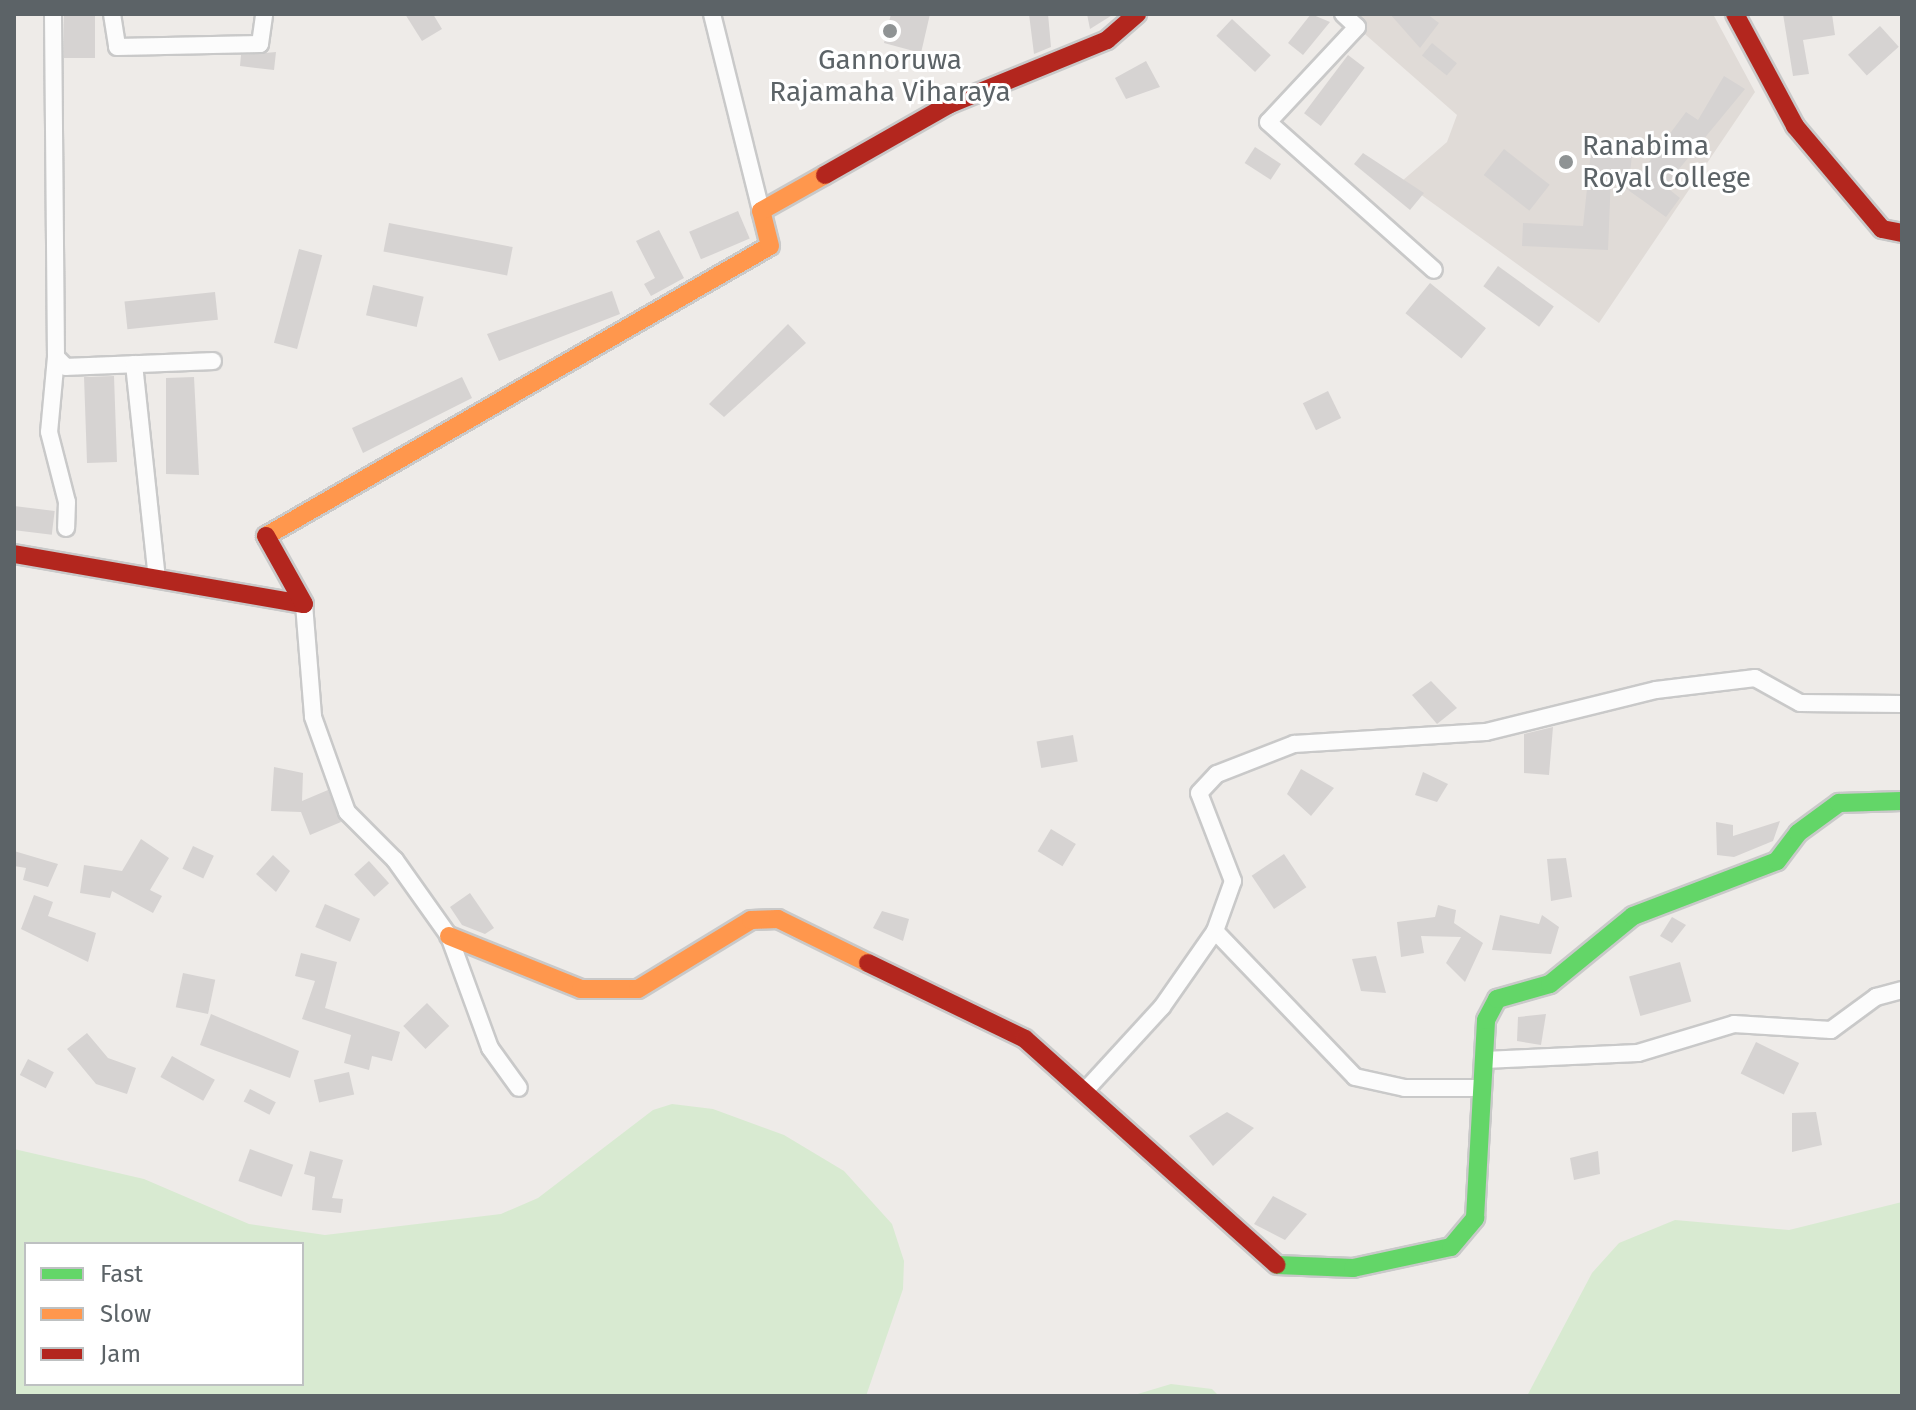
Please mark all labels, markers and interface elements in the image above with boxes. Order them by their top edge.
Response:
marker: Gannoruwa Rajamaha Viharaya [881,22,899,40]
place label: Gannoruwa Rajamaha Viharaya [769,43,1011,109]
place label: Ranabima Royal College [1582,129,1751,195]
marker: Ranabima Royal College [1557,153,1575,171]
legend [24,1242,304,1386]
text: Fast [100,1260,143,1288]
text: Slow [100,1300,151,1328]
text: Jam [100,1340,141,1368]

